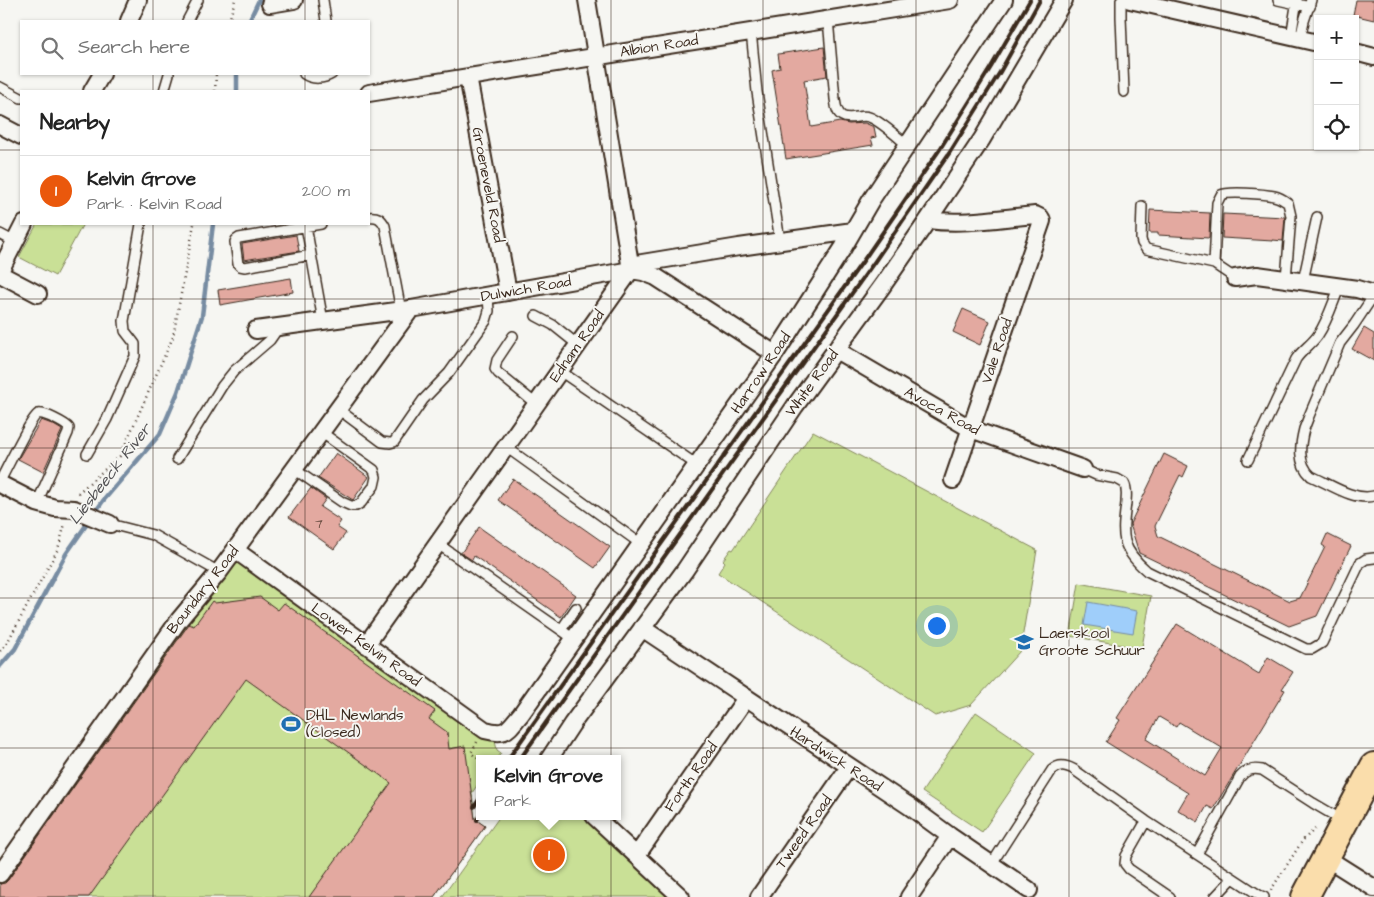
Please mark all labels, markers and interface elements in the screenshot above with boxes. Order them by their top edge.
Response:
map controls [1314,15,1359,150]
button: + [1314,15,1359,60]
search box [20,20,370,75]
street label: Albion Road [618,29,700,63]
icon: search [38,34,66,62]
text: Search here [78,34,190,61]
button: − [1314,60,1359,105]
button: locate [1314,105,1359,150]
text: Nearby [40,108,110,137]
street label: Groeneveld Road [467,125,510,245]
text: Kelvin Grove [87,166,196,193]
text: 1 [55,180,57,202]
text: 200 m [302,180,350,202]
text: Park · Kelvin Road [87,193,222,215]
street label: Dulwich Road [479,271,573,307]
street label: Ednam Road [544,305,610,386]
street label: Vale Road [976,315,1018,387]
street label: Harrow Road [726,328,796,418]
street label: White Road [780,345,844,421]
street label: Avoca Road [900,382,984,441]
water label: Liesbeeck River [64,417,158,529]
house number: 7 [315,516,323,533]
street label: Boundary Road [162,541,245,639]
street label: Lower Kelvin Road [307,598,425,692]
your location [924,613,950,639]
place label: Laerskool Groote Schuur [1039,623,1145,661]
school or university icon: Laerskool Groote Schuur [1013,631,1035,653]
place label: DHL Newlands (Closed) [306,705,404,743]
sports icon: DHL Newlands (Closed) [280,713,302,735]
street label: Hardwick Road [786,721,887,797]
street label: Forth Road [659,738,723,816]
popup [476,755,621,820]
text: Kelvin Grove [494,763,603,790]
text: Park [494,790,531,812]
street label: Tweed Road [771,791,837,873]
pin: 1 [533,836,565,874]

